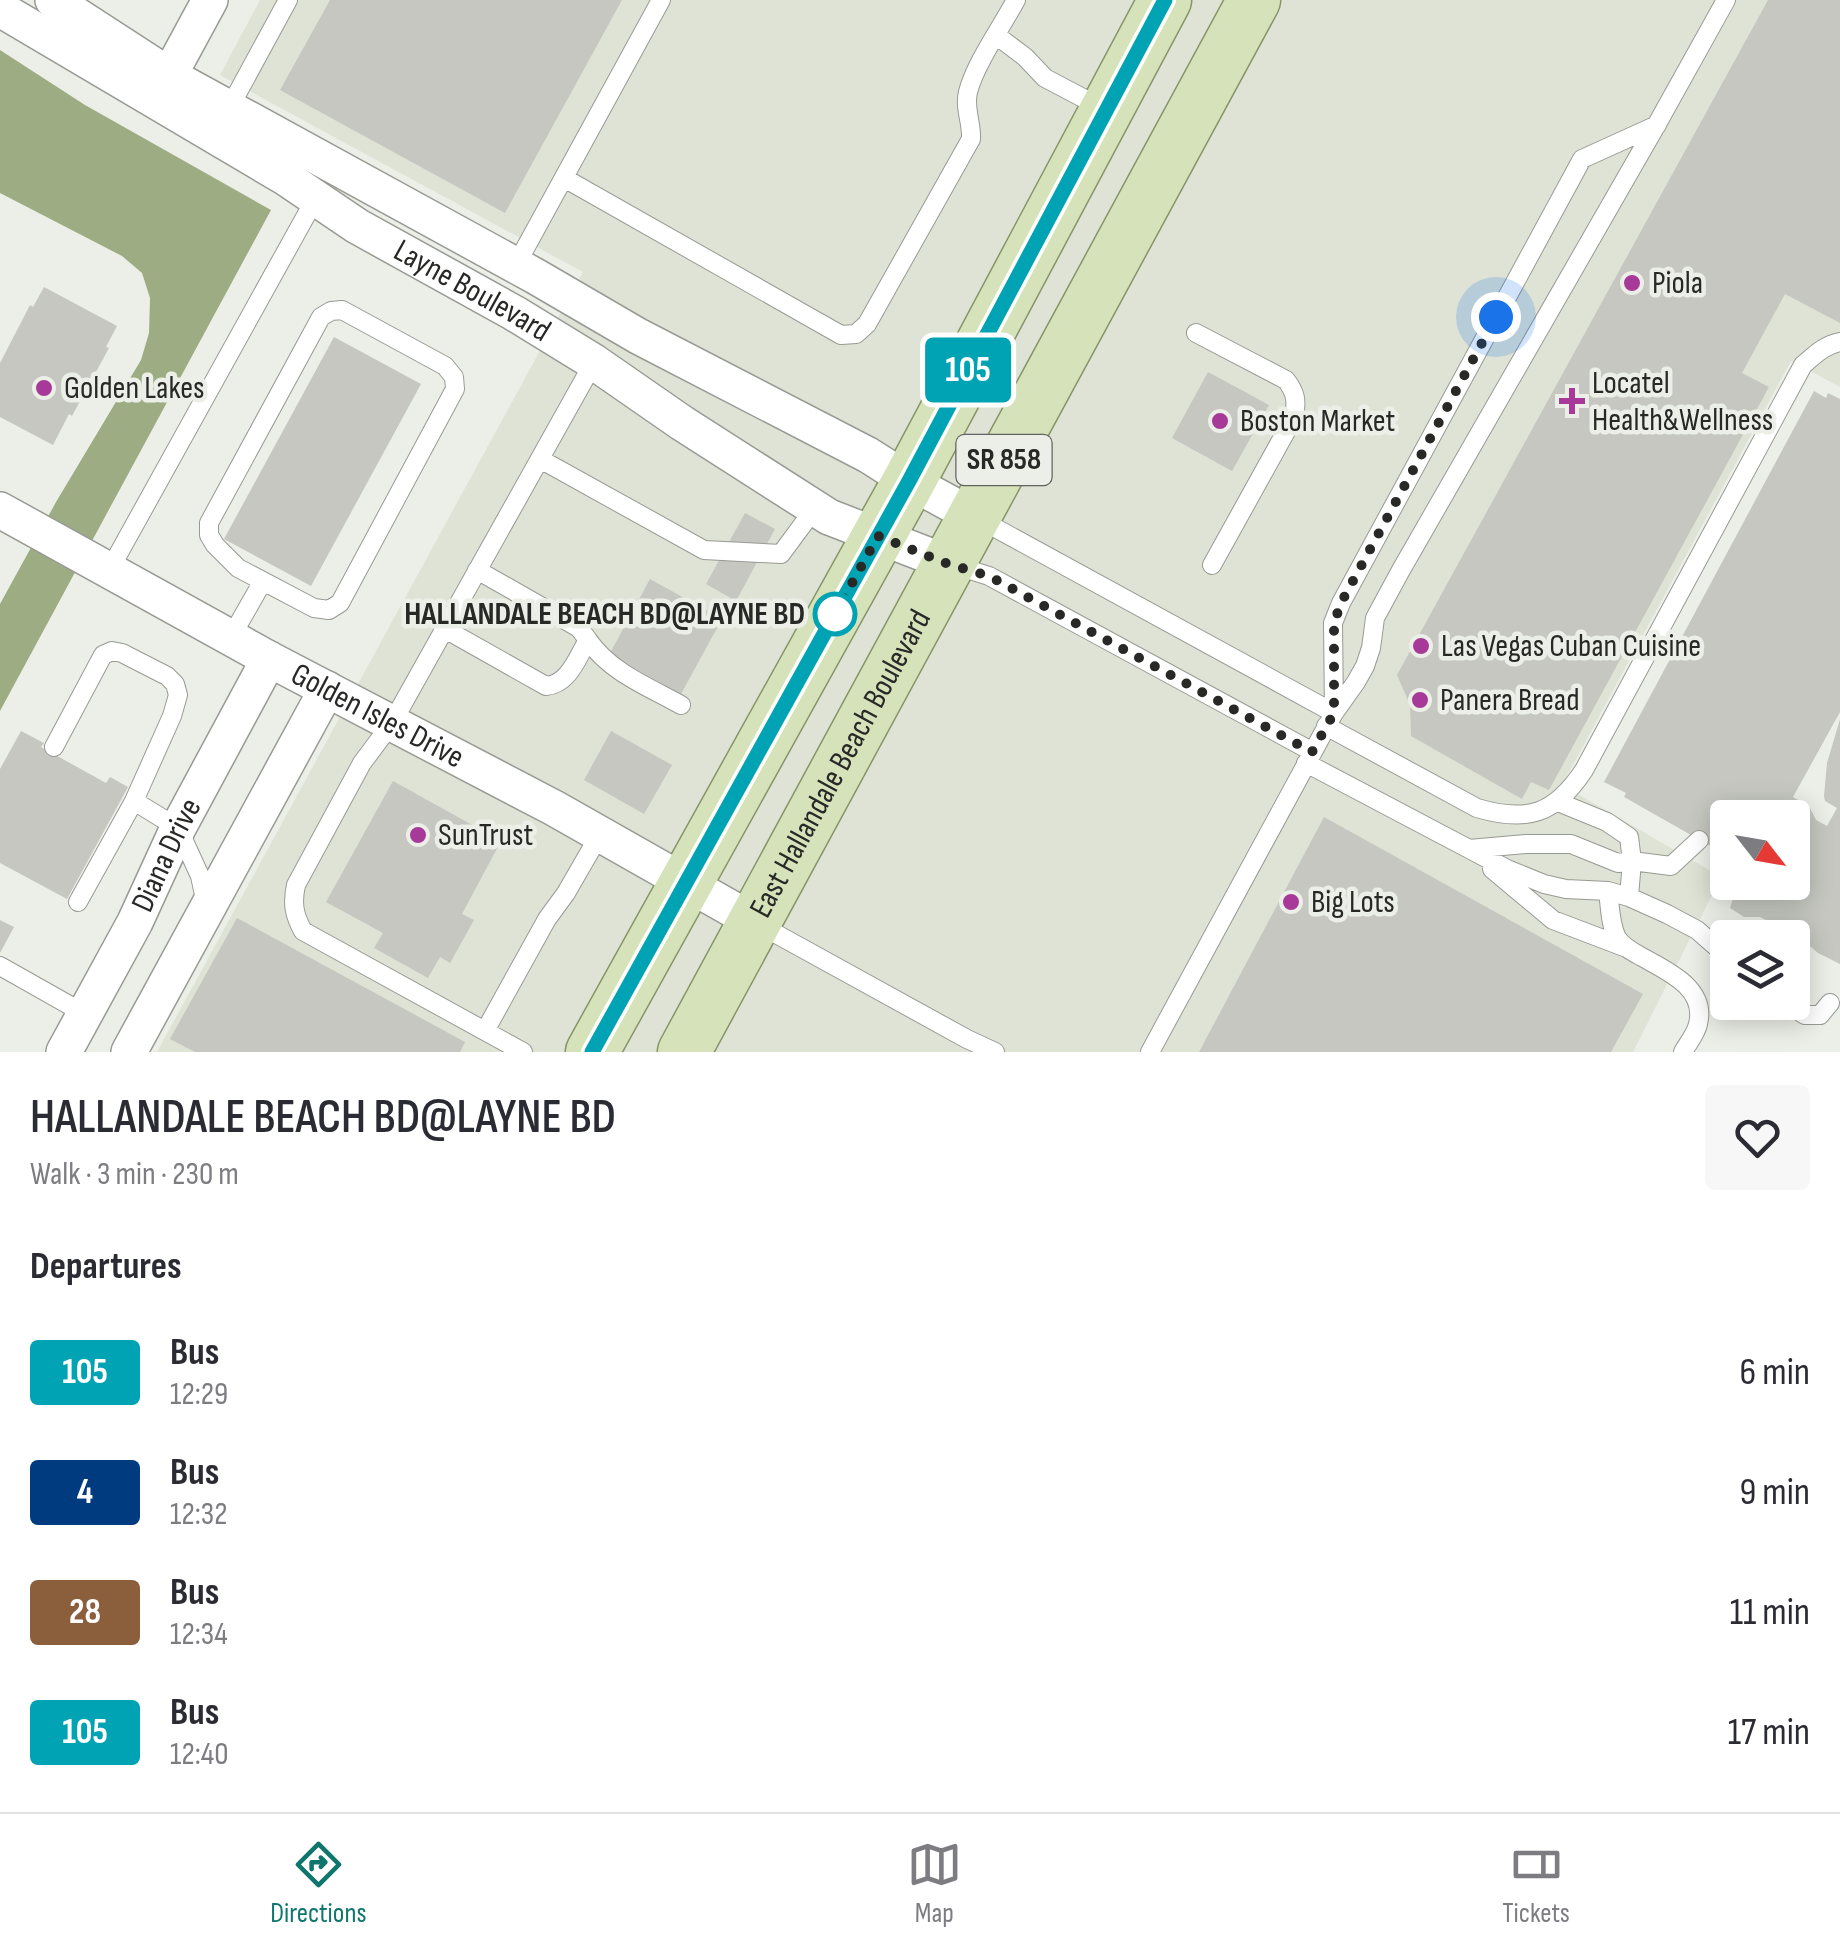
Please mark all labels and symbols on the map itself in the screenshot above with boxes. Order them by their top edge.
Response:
street label: Layne Boulevard [387,231,558,350]
place label: Piola [1652,264,1703,303]
marker: Piola [1621,272,1643,294]
your location [1471,292,1521,342]
line badge: 105 [910,338,1026,402]
place label: Locatel Health&Wellness [1592,364,1773,440]
place label: Golden Lakes [64,369,204,408]
marker: Golden Lakes [33,377,55,399]
marker: Locatel Health&Wellness [1561,390,1583,412]
place label: Boston Market [1240,402,1395,441]
marker: Boston Market [1209,410,1231,432]
road number: SR 858 [956,435,1052,485]
marker: HALLANDALE BEACH BD@LAYNE BD [814,593,856,635]
place label: HALLANDALE BEACH BD@LAYNE BD [404,595,805,634]
street label: East Hallandale Beach Boulevard [741,603,939,924]
place label: Las Vegas Cuban Cuisine [1441,627,1701,666]
marker: Las Vegas Cuban Cuisine [1410,635,1432,657]
street label: Golden Isles Drive [285,655,471,777]
place label: Panera Bread [1440,681,1580,720]
marker: Panera Bread [1409,689,1431,711]
street label: Diana Drive [123,791,210,918]
north arrow [1710,800,1810,900]
place label: SunTrust [438,816,533,855]
marker: SunTrust [407,824,429,846]
place label: Big Lots [1311,883,1395,922]
marker: Big Lots [1280,891,1302,913]

